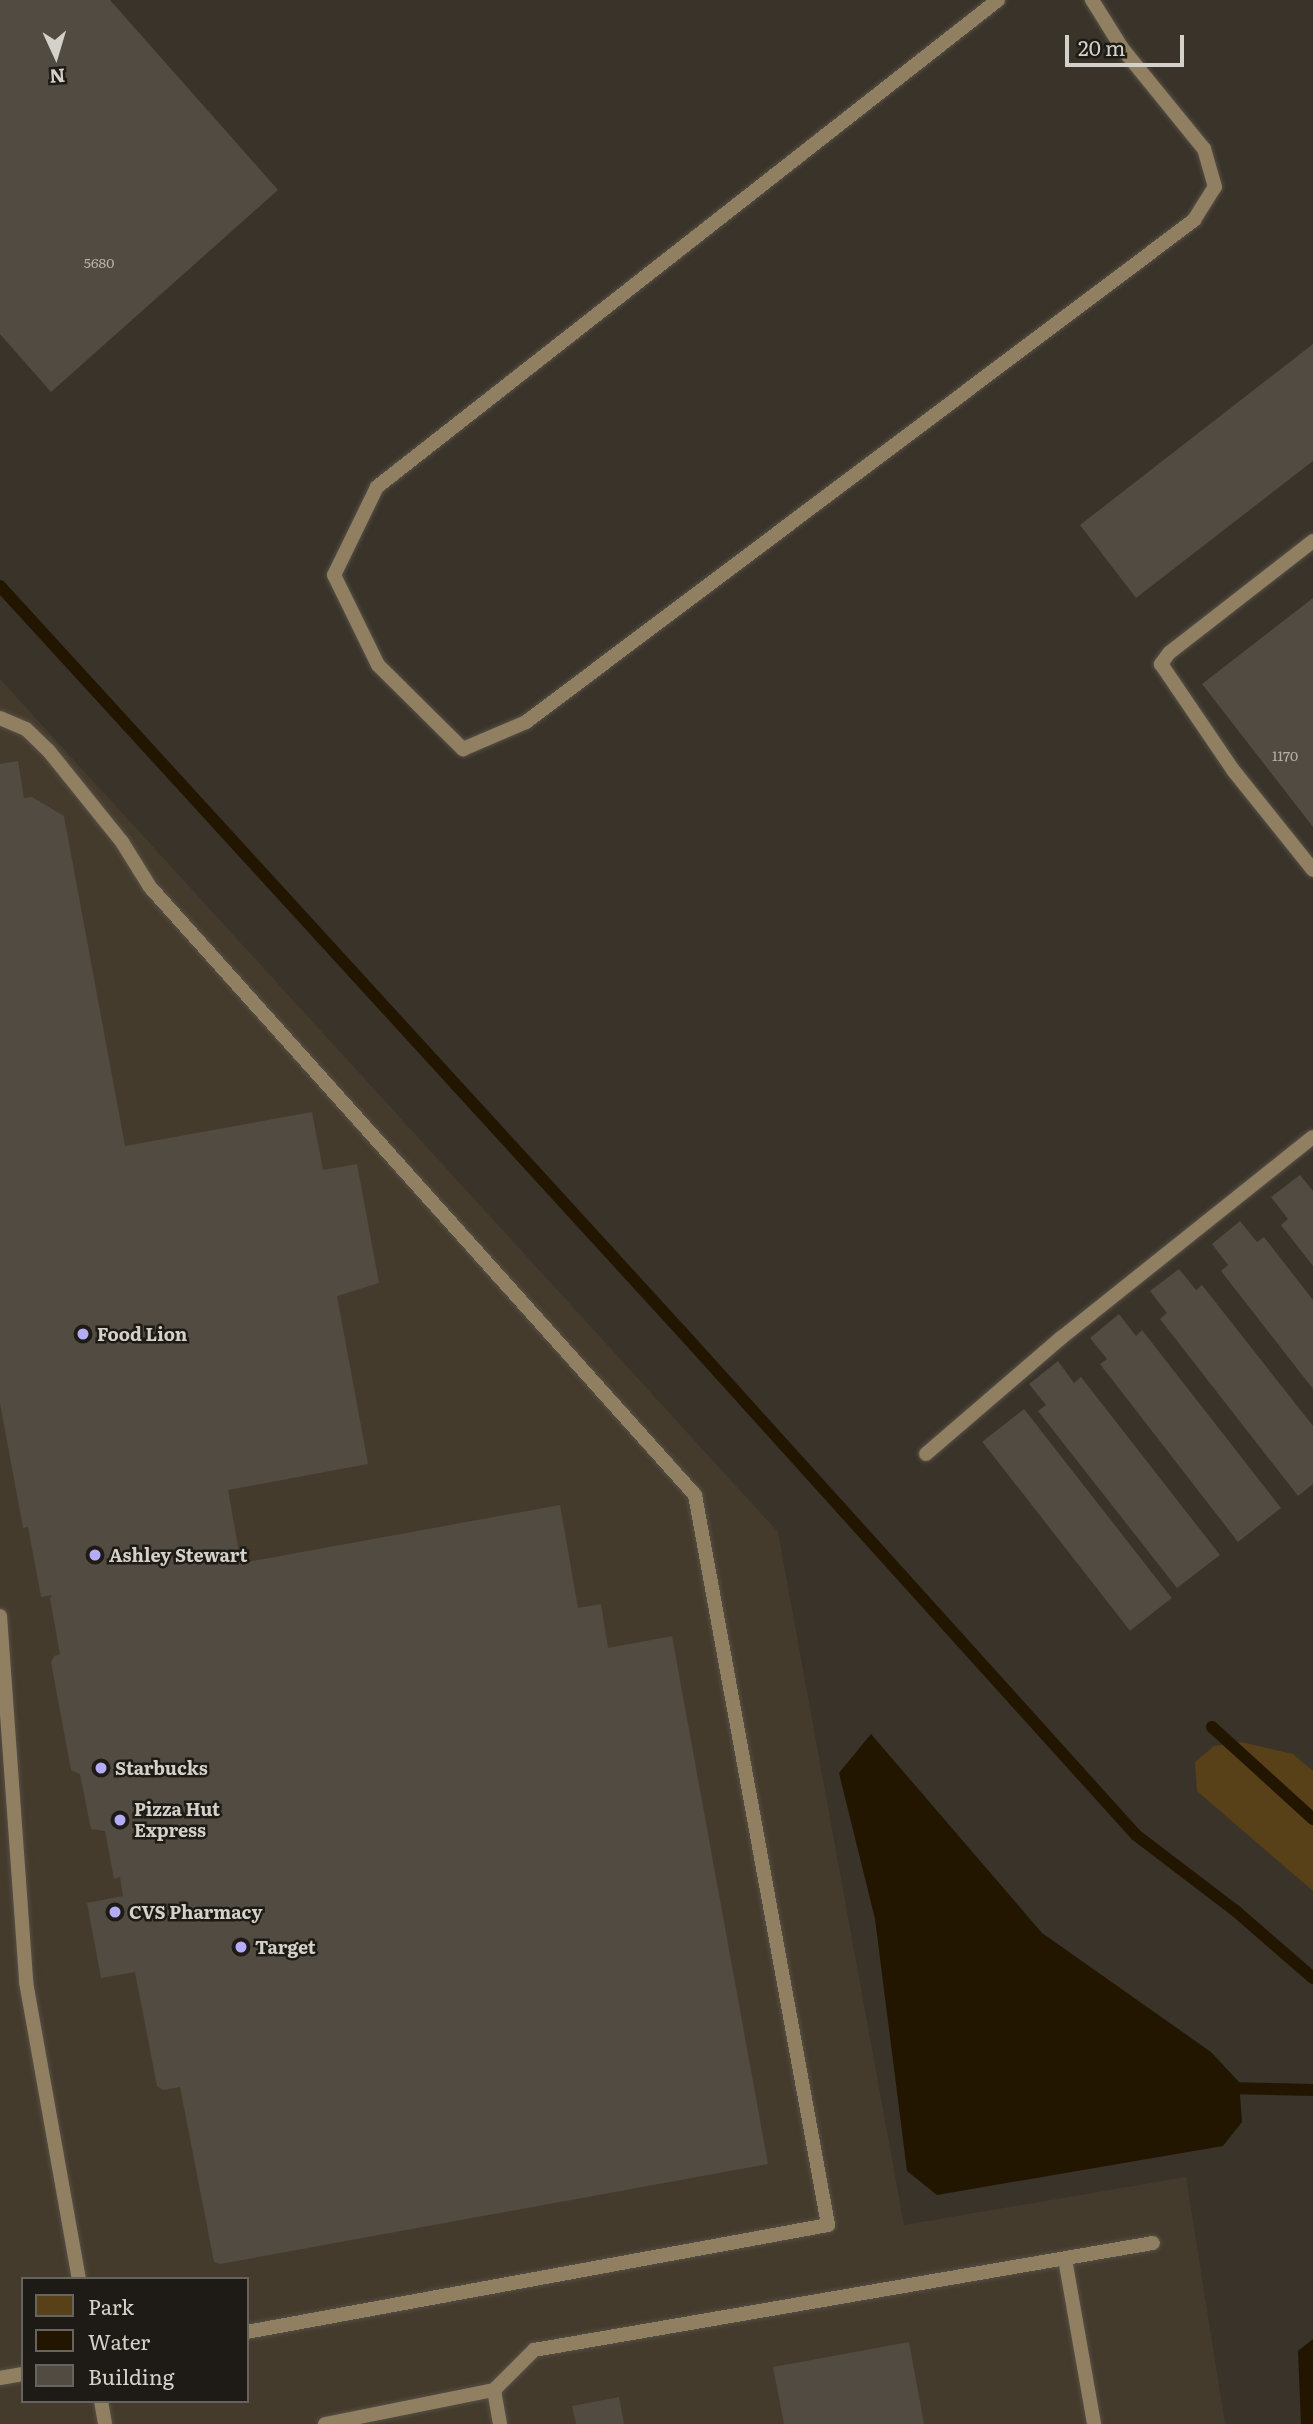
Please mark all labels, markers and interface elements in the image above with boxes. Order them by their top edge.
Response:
north arrow [21,21,91,91]
scale bar [1068,21,1187,65]
text: 20 m [1078,31,1125,62]
text: N [49,62,66,91]
house number: 5680 [84,254,114,270]
house number: 1170 [1272,747,1298,763]
place label: Food Lion [97,1323,187,1345]
marker: Food Lion [75,1326,91,1342]
place label: Ashley Stewart [109,1544,247,1566]
marker: Ashley Stewart [87,1547,103,1563]
place label: Starbucks [115,1757,208,1779]
marker: Starbucks [93,1760,109,1776]
place label: Pizza Hut Express [134,1799,220,1842]
marker: Pizza Hut Express [112,1812,128,1828]
place label: CVS Pharmacy [129,1901,262,1923]
marker: CVS Pharmacy [107,1904,123,1920]
place label: Target [255,1936,316,1958]
marker: Target [233,1939,249,1955]
legend [21,2277,248,2403]
text: Park [88,2290,134,2321]
text: Water [88,2325,150,2356]
text: Building [88,2360,174,2391]

